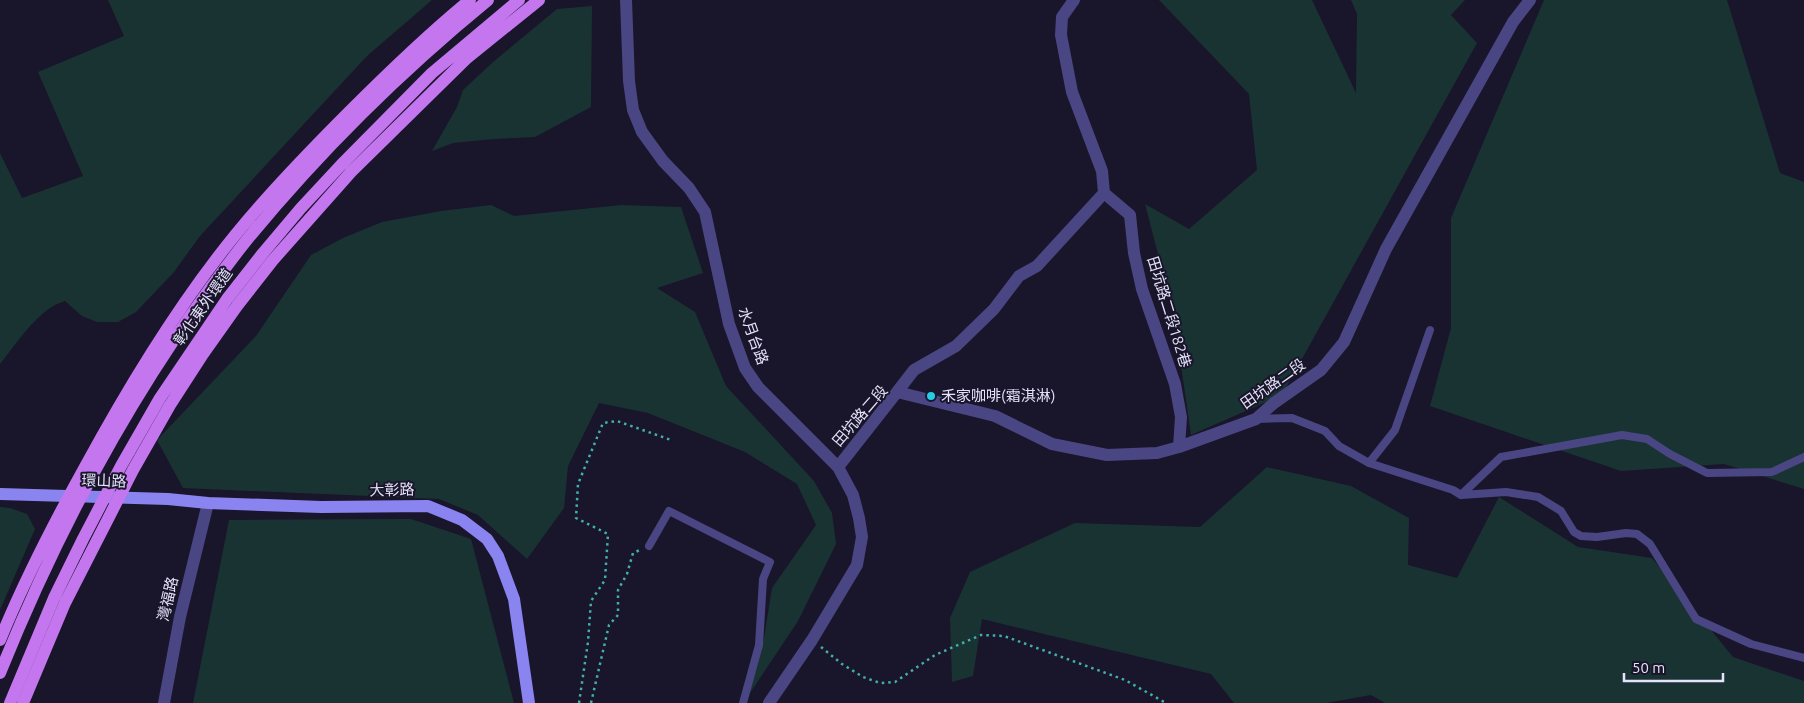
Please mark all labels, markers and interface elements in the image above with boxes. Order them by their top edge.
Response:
street label: 田坑路二段182巷 [1144,254,1194,370]
street label: 彰化東外環道 [170,265,235,348]
street label: 水月台路 [735,305,772,367]
street label: 田坑路二段 [1237,355,1308,412]
street label: 田坑路二段 [829,382,891,450]
place label: 禾家咖啡(霜淇淋) [941,387,1055,404]
marker: 禾家咖啡(霜淇淋) [925,390,937,402]
street label: 環山路 [81,471,127,490]
street label: 大彰路 [369,481,415,498]
street label: 灣福路 [154,575,181,623]
scale bar [1624,650,1723,682]
text: 50 m [1632,659,1665,676]

